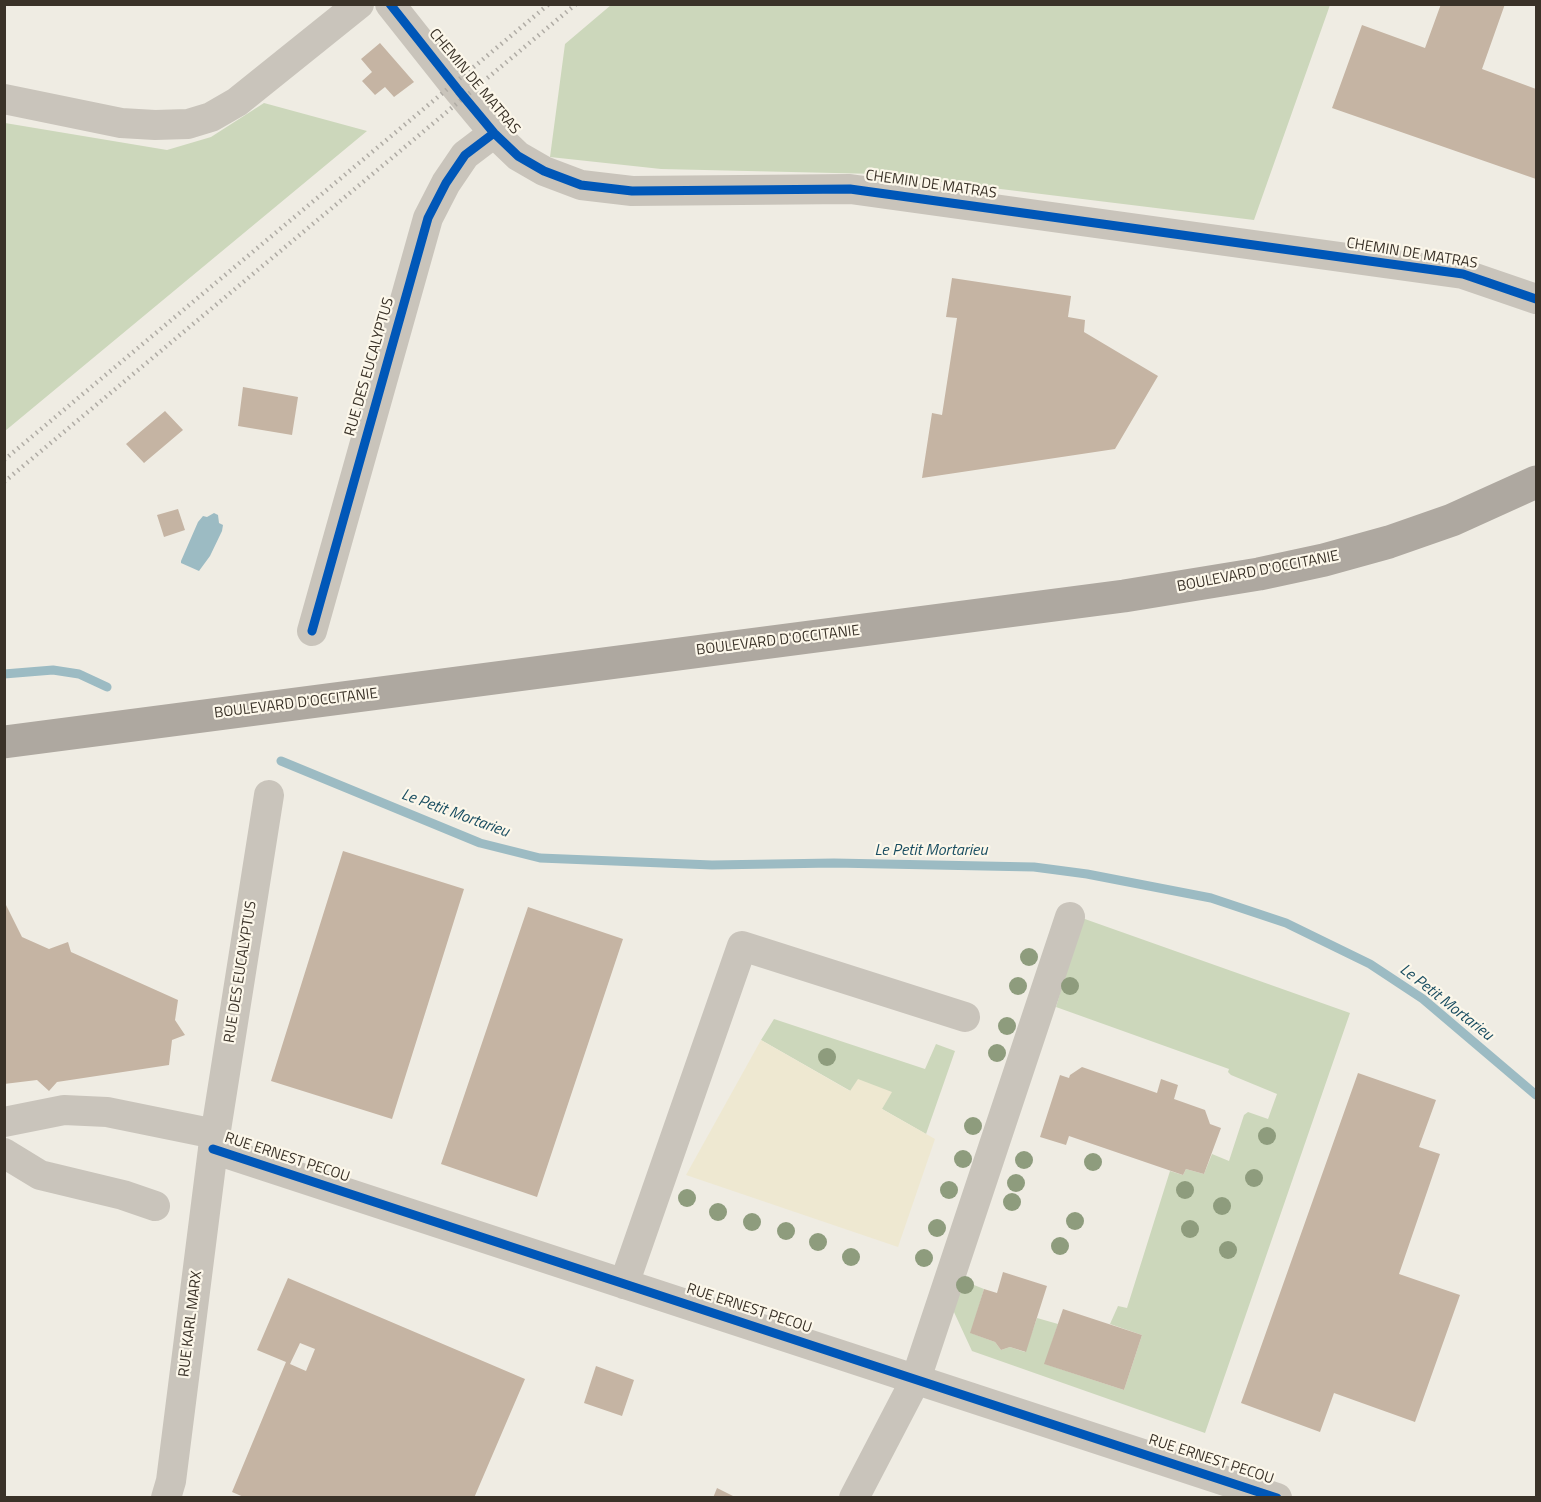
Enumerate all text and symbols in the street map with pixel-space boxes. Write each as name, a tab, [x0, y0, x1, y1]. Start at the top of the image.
street label: CHEMIN DE MATRAS	[425, 26, 523, 138]
street label: CHEMIN DE MATRAS	[864, 167, 998, 203]
street label: CHEMIN DE MATRAS	[1345, 235, 1479, 273]
street label: RUE DES EUCALYPTUS	[342, 296, 398, 438]
street label: BOULEVARD D'OCCITANIE	[1176, 547, 1340, 597]
street label: BOULEVARD D'OCCITANIE	[695, 622, 861, 660]
street label: BOULEVARD D'OCCITANIE	[213, 685, 379, 723]
water label: Le Petit Mortarieu	[399, 786, 511, 842]
water label: Le Petit Mortarieu	[875, 841, 987, 861]
street label: RUE DES EUCALYPTUS	[221, 900, 261, 1044]
water label: Le Petit Mortarieu	[1396, 961, 1496, 1045]
street label: RUE ERNEST PECOU	[222, 1129, 352, 1187]
street label: RUE KARL MARX	[176, 1270, 206, 1378]
street label: RUE ERNEST PECOU	[684, 1280, 814, 1338]
street label: RUE ERNEST PECOU	[1146, 1431, 1276, 1489]

